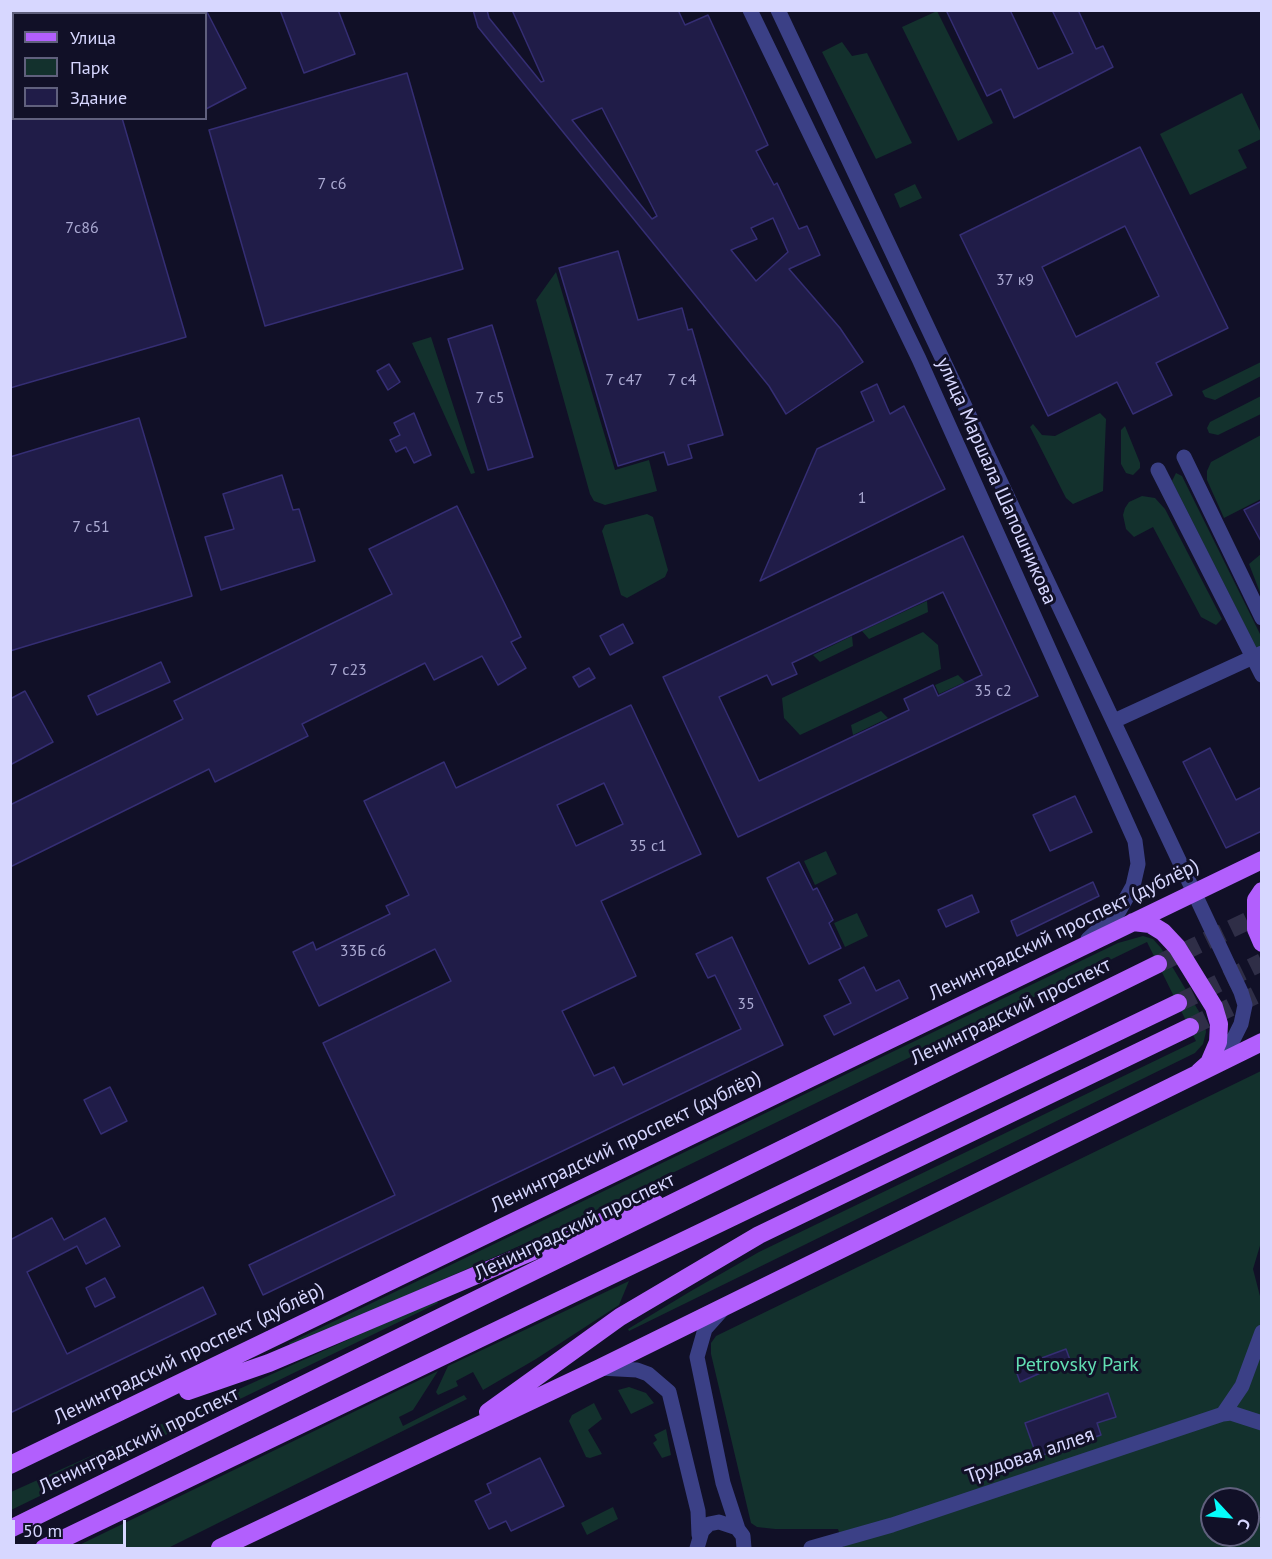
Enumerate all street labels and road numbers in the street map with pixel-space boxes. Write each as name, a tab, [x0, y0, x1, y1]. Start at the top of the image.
street label: улица Маршала Шапошникова	[931, 354, 1061, 608]
street label: Ленинградский проспект (дублёр)	[925, 854, 1203, 1006]
street label: Ленинградский проспект	[907, 953, 1115, 1071]
street label: Ленинградский проспект (дублёр)	[487, 1066, 765, 1218]
street label: Ленинградский проспект	[471, 1168, 679, 1286]
street label: Ленинградский проспект (дублёр)	[50, 1278, 328, 1430]
street label: Ленинградский проспект	[35, 1382, 243, 1500]
street label: Трудовая аллея	[963, 1423, 1097, 1489]

